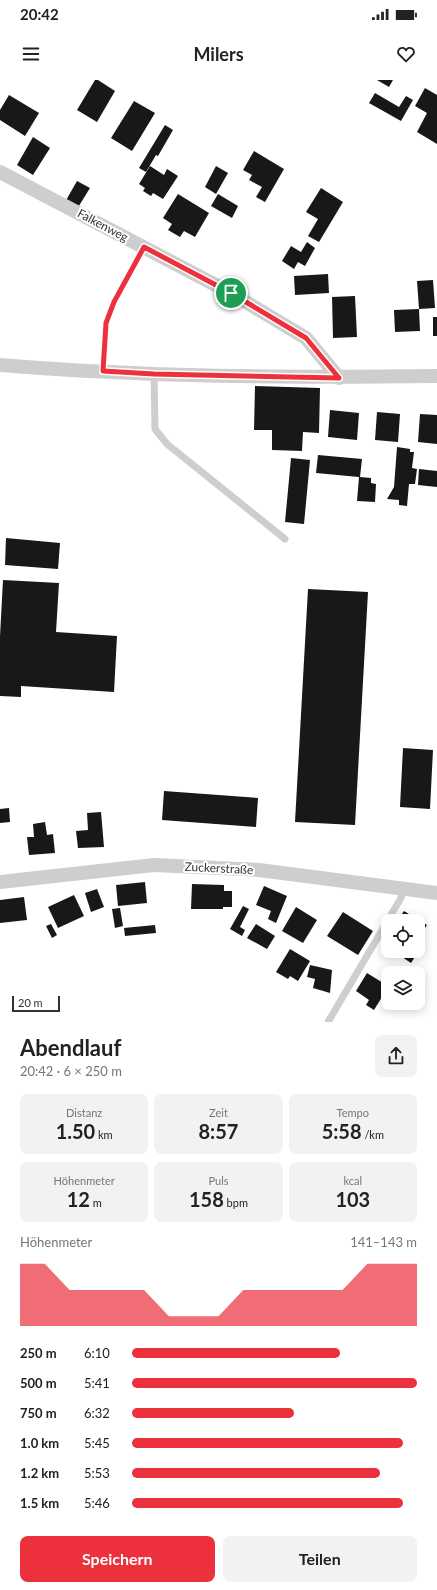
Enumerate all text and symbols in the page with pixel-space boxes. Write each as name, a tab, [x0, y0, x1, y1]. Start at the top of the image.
text: 20:42	[20, 5, 59, 23]
icon: menu	[20, 43, 42, 65]
text: Milers	[193, 43, 244, 65]
icon: heart	[395, 43, 417, 65]
street label: Falkenweg	[75, 205, 131, 245]
pin	[214, 276, 248, 310]
icon: arrive	[220, 282, 242, 304]
street label: Zuckerstraße	[184, 859, 254, 877]
map controls	[381, 914, 425, 1010]
button: locate	[381, 914, 425, 958]
button: layers	[381, 966, 425, 1010]
scale bar	[12, 994, 60, 1013]
text: 20 m	[18, 996, 43, 1009]
text: Abendlauf	[20, 1034, 121, 1061]
button: share	[375, 1035, 417, 1077]
text: 20:42 · 6 × 250 m	[20, 1063, 122, 1079]
text: Distanz	[66, 1106, 102, 1119]
text: Zeit	[209, 1106, 228, 1119]
text: Tempo	[337, 1106, 369, 1119]
text: 1.50	[56, 1119, 95, 1143]
text: 8:57	[199, 1119, 238, 1143]
text: 5:58	[322, 1119, 362, 1143]
text: km	[95, 1128, 113, 1141]
text: /km	[362, 1128, 384, 1141]
text: Höhenmeter	[54, 1174, 115, 1187]
text: Puls	[208, 1174, 229, 1187]
text: kcal	[344, 1174, 362, 1187]
text: 12	[67, 1187, 90, 1211]
text: 158	[189, 1187, 224, 1211]
text: 103	[335, 1187, 370, 1211]
text: m	[90, 1196, 102, 1209]
text: bpm	[224, 1196, 248, 1209]
text: Höhenmeter	[20, 1234, 92, 1250]
text: 141–143 m	[350, 1234, 417, 1250]
text: 250 m	[20, 1345, 57, 1361]
text: 6:10	[84, 1345, 110, 1361]
text: 500 m	[20, 1375, 57, 1391]
text: 5:41	[84, 1375, 110, 1391]
text: 750 m	[20, 1405, 57, 1421]
text: 6:32	[84, 1405, 110, 1421]
text: 1.0 km	[20, 1435, 59, 1451]
text: 5:45	[84, 1435, 110, 1451]
text: 1.2 km	[20, 1465, 59, 1481]
text: 5:53	[84, 1465, 110, 1481]
text: 1.5 km	[20, 1495, 59, 1511]
text: 5:46	[84, 1495, 110, 1511]
button: Speichern	[20, 1536, 215, 1582]
button: Teilen	[223, 1536, 417, 1582]

